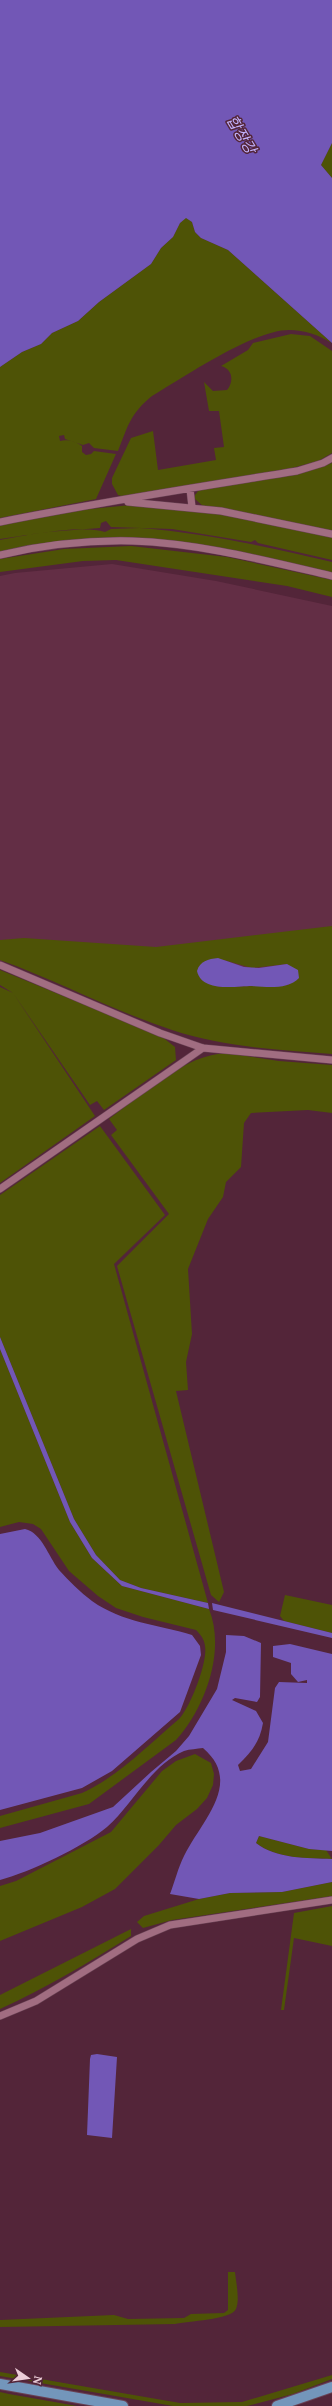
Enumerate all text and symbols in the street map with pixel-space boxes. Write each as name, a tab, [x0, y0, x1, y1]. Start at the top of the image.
water label: 합장강	[223, 111, 262, 159]
north arrow	[8, 2358, 48, 2398]
text: N	[30, 2375, 46, 2387]

